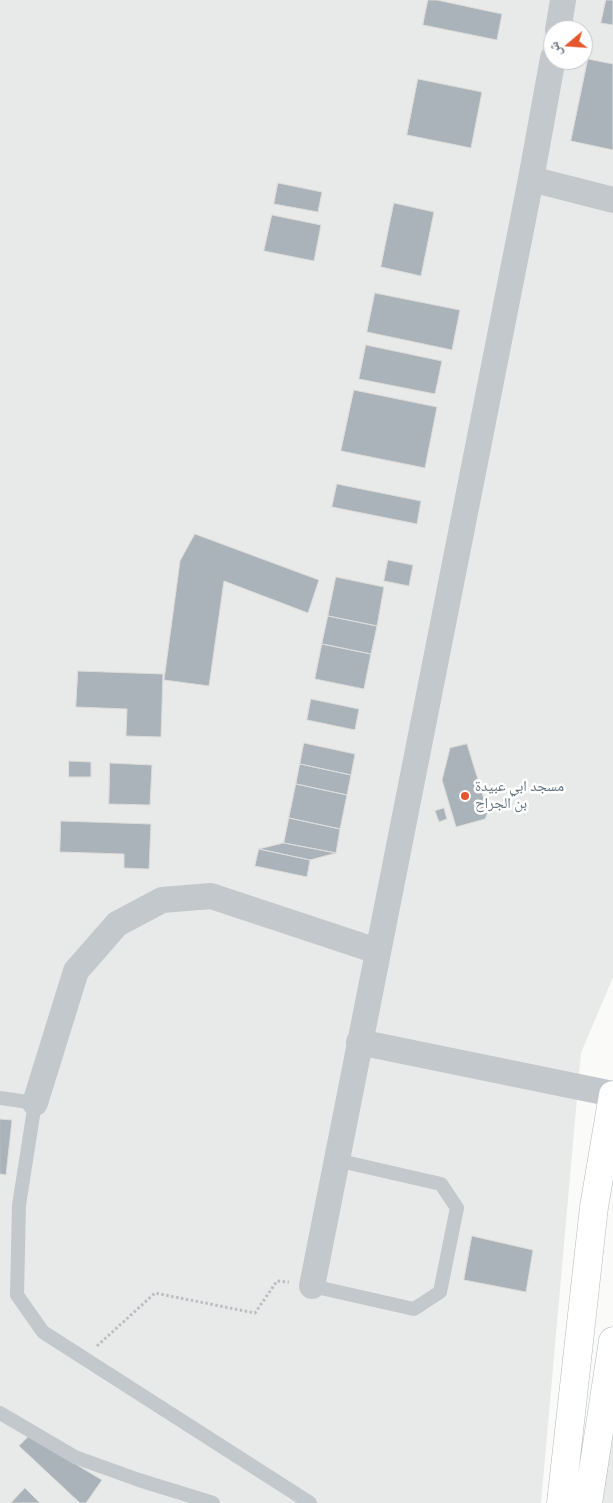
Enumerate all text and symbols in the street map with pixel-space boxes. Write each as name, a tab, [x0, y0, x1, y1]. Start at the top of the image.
north arrow	[543, 20, 593, 70]
text: ش	[542, 39, 566, 60]
place label: مسجد ابي عبيدة بن الجراح	[475, 778, 564, 813]
marker: مسجد ابي عبيدة بن الجراح	[459, 790, 471, 802]

